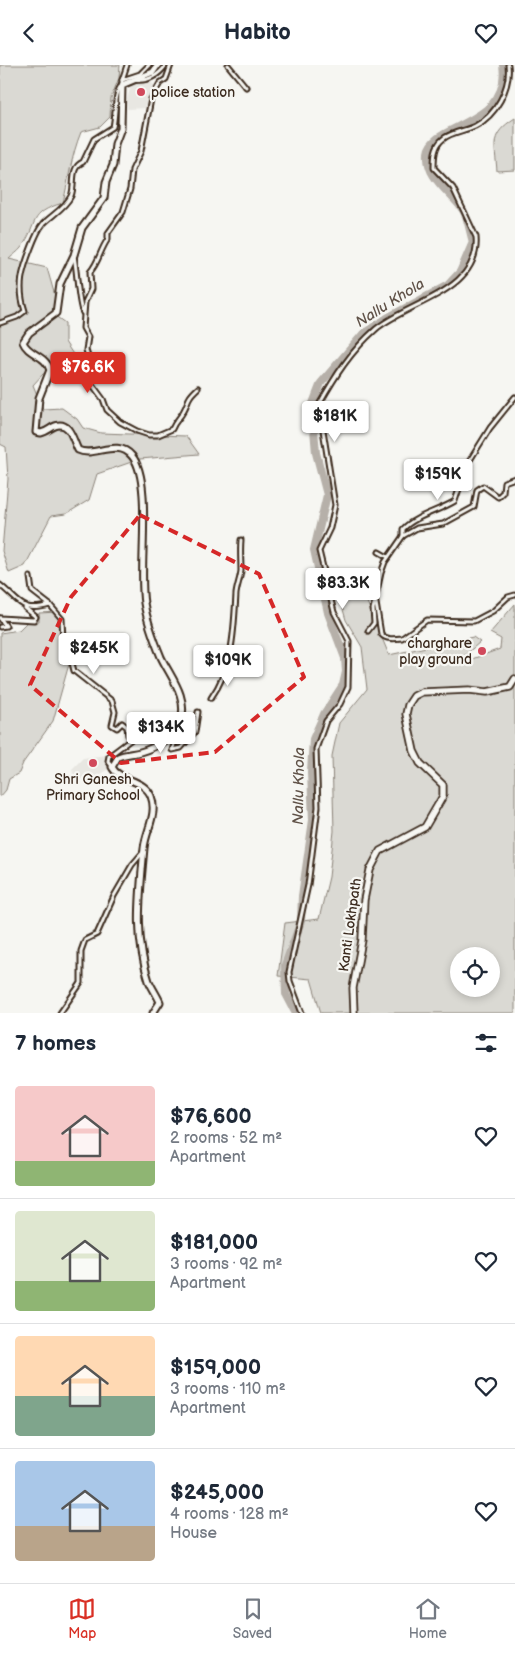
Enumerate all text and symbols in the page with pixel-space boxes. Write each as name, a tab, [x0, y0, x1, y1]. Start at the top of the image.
icon: back	[15, 19, 43, 47]
text: Habito	[224, 19, 291, 46]
icon: heart	[472, 19, 500, 47]
place label: police station	[151, 84, 235, 101]
marker: police station	[135, 86, 147, 98]
water label: Nallu Khola	[352, 274, 428, 332]
pin: $76.6K	[47, 351, 129, 394]
text: $76.6K	[61, 358, 115, 377]
pin: $181K	[300, 401, 370, 443]
text: $181K	[313, 407, 357, 426]
pin: $159K	[403, 459, 473, 501]
text: $159K	[415, 465, 461, 484]
pin: $83.3K	[302, 567, 384, 610]
text: $83.3K	[316, 574, 370, 593]
pin: $245K	[59, 633, 129, 675]
place label: charghare play ground	[399, 635, 472, 668]
text: $245K	[69, 639, 119, 658]
pin: $109K	[193, 645, 263, 687]
marker: charghare play ground	[476, 645, 488, 657]
text: $109K	[204, 651, 252, 670]
pin: $134K	[126, 711, 196, 754]
text: $134K	[138, 718, 184, 737]
water label: Nallu Khola	[289, 747, 309, 825]
marker: Shri Ganesh Primary School	[87, 757, 99, 769]
place label: Shri Ganesh Primary School	[46, 771, 140, 804]
street label: Kanti Lokhpath	[335, 877, 365, 973]
map controls	[450, 947, 500, 997]
button: locate	[450, 947, 500, 997]
icon: filters	[472, 1029, 500, 1057]
text: 7 homes	[15, 1031, 96, 1056]
text: $76,600	[170, 1104, 252, 1129]
icon: home	[55, 1106, 115, 1166]
icon: heart	[472, 1122, 500, 1150]
text: 2 rooms · 52 m²	[170, 1129, 282, 1148]
text: Apartment	[170, 1148, 246, 1167]
text: $181,000	[170, 1230, 258, 1255]
icon: home	[55, 1231, 115, 1291]
icon: heart	[472, 1247, 500, 1275]
text: 3 rooms · 92 m²	[170, 1255, 283, 1274]
text: Apartment	[170, 1274, 246, 1293]
text: $159,000	[170, 1355, 261, 1380]
icon: home	[55, 1356, 115, 1416]
icon: heart	[472, 1372, 500, 1400]
text: 3 rooms · 110 m²	[170, 1380, 286, 1399]
text: Apartment	[170, 1399, 246, 1418]
text: $245,000	[170, 1480, 264, 1505]
icon: home	[55, 1481, 115, 1541]
icon: heart	[472, 1497, 500, 1525]
text: 4 rooms · 128 m²	[170, 1505, 289, 1524]
text: House	[170, 1524, 217, 1543]
tab: Map	[68, 1595, 96, 1642]
tab: Saved	[233, 1595, 272, 1642]
tab: Home	[409, 1595, 447, 1642]

